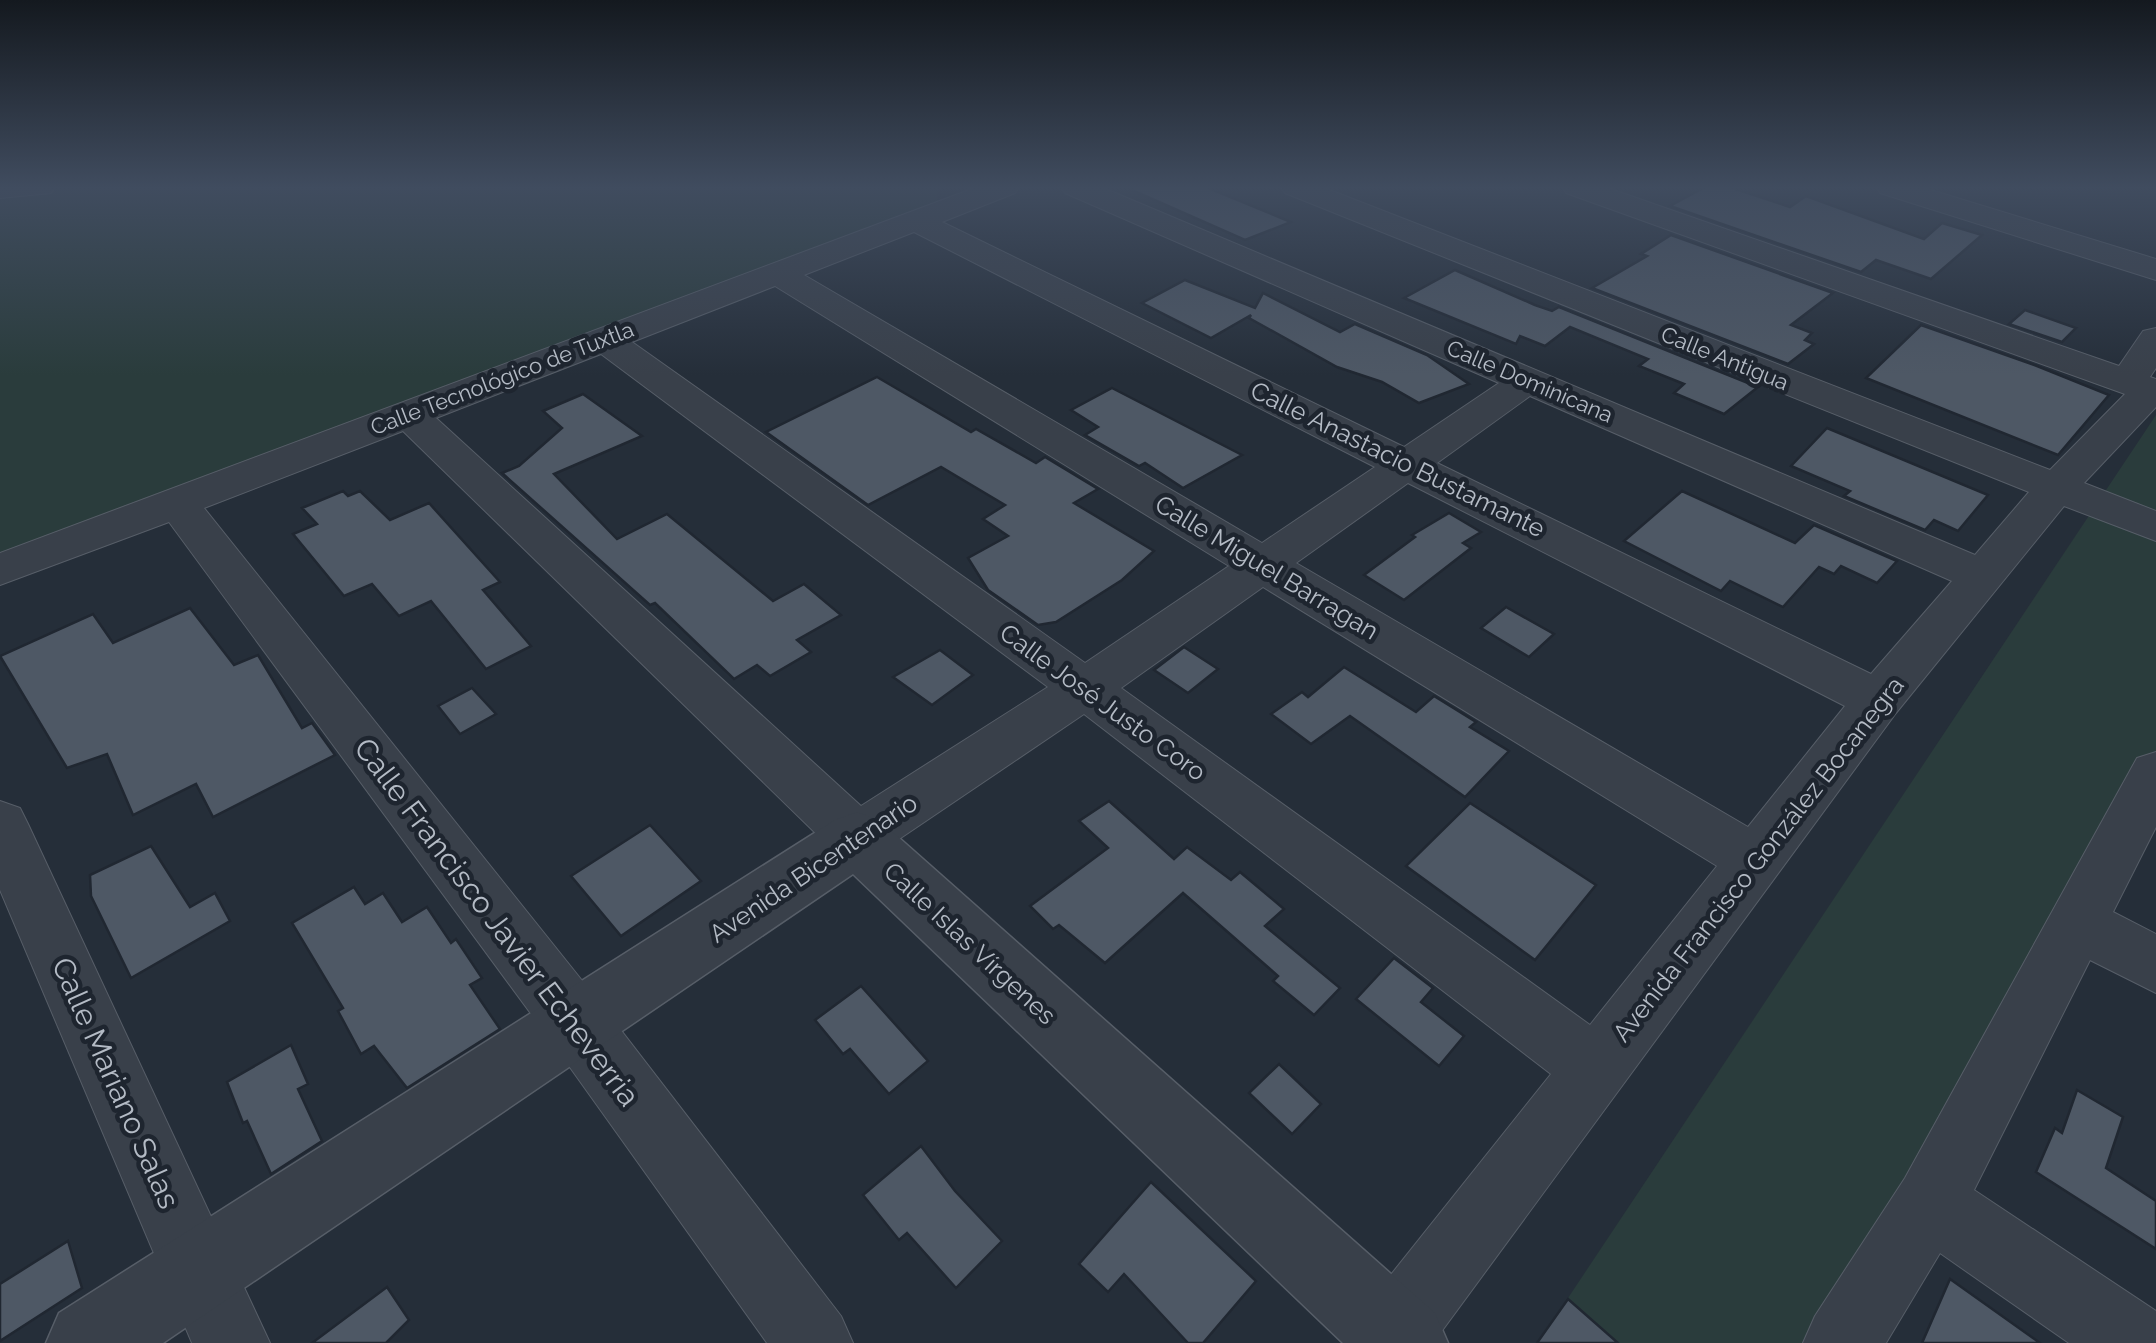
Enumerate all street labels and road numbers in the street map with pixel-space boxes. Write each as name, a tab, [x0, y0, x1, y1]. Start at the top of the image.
street label: Calle Tecnológico de Tuxtla	[367, 316, 637, 440]
street label: Calle Antigua	[1657, 321, 1793, 395]
street label: Calle Dominicana	[1443, 334, 1617, 428]
street label: Calle Anastacio Bustamante	[1246, 375, 1550, 543]
street label: Calle Miguel Barragan	[1150, 488, 1384, 646]
street label: Calle José Justo Coro	[994, 617, 1212, 787]
street label: Avenida Francisco González Bocanegra	[1606, 670, 1910, 1048]
street label: Calle Francisco Javier Echeverria	[347, 731, 647, 1113]
street label: Avenida Bicentenario	[703, 787, 923, 949]
street label: Calle Islas Vírgenes	[878, 856, 1062, 1030]
street label: Calle Mariano Salas	[45, 952, 187, 1214]

